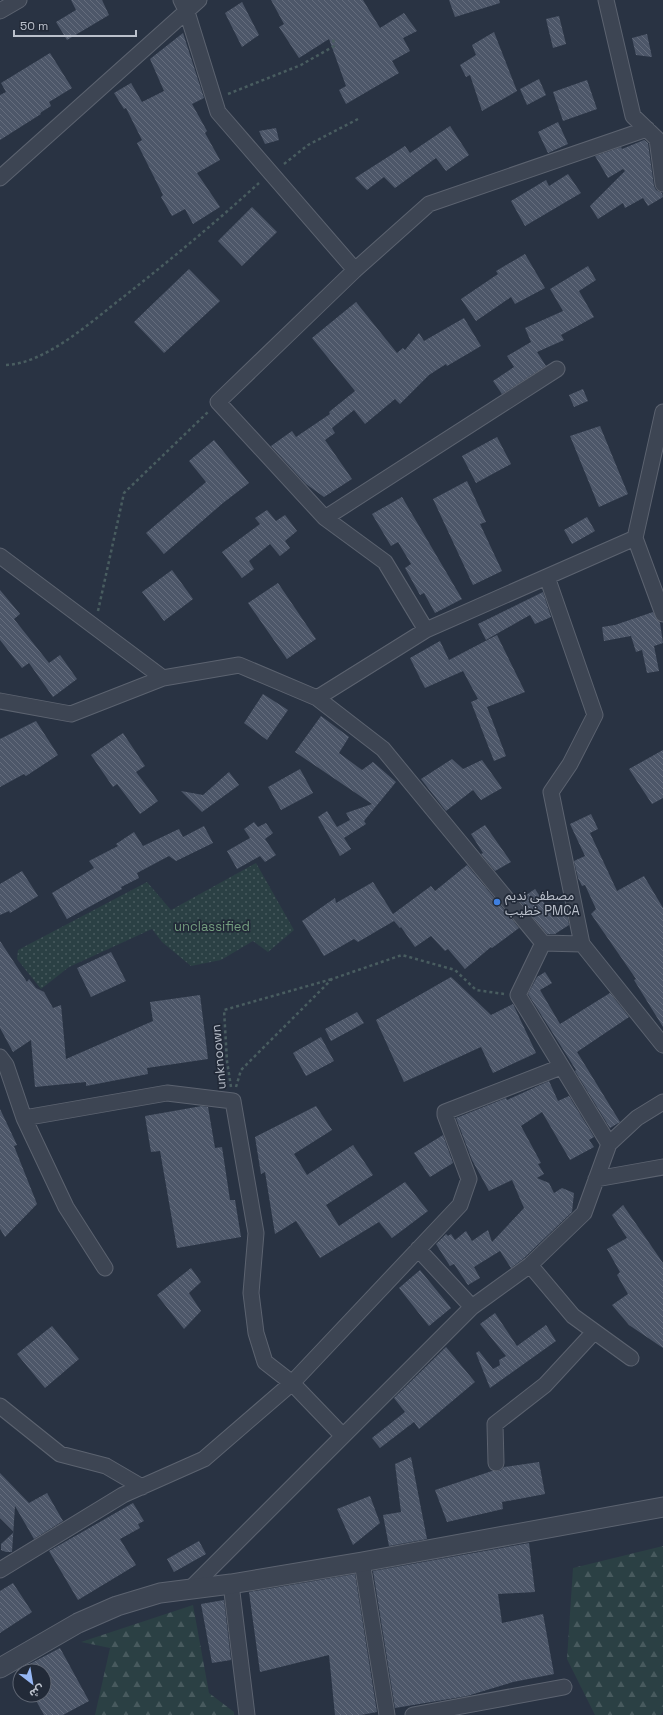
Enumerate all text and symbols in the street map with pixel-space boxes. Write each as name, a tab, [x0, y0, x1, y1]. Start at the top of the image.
scale bar	[14, 12, 136, 38]
text: 50 m	[20, 18, 48, 34]
place label: مصطفى نديم خطيب PMCA	[505, 887, 580, 919]
marker: مصطفى نديم خطيب PMCA	[492, 897, 502, 907]
park label: unclassified	[174, 918, 250, 935]
street label: unknoown	[207, 1024, 230, 1090]
north arrow	[12, 1663, 52, 1703]
text: ش	[27, 1682, 47, 1701]

